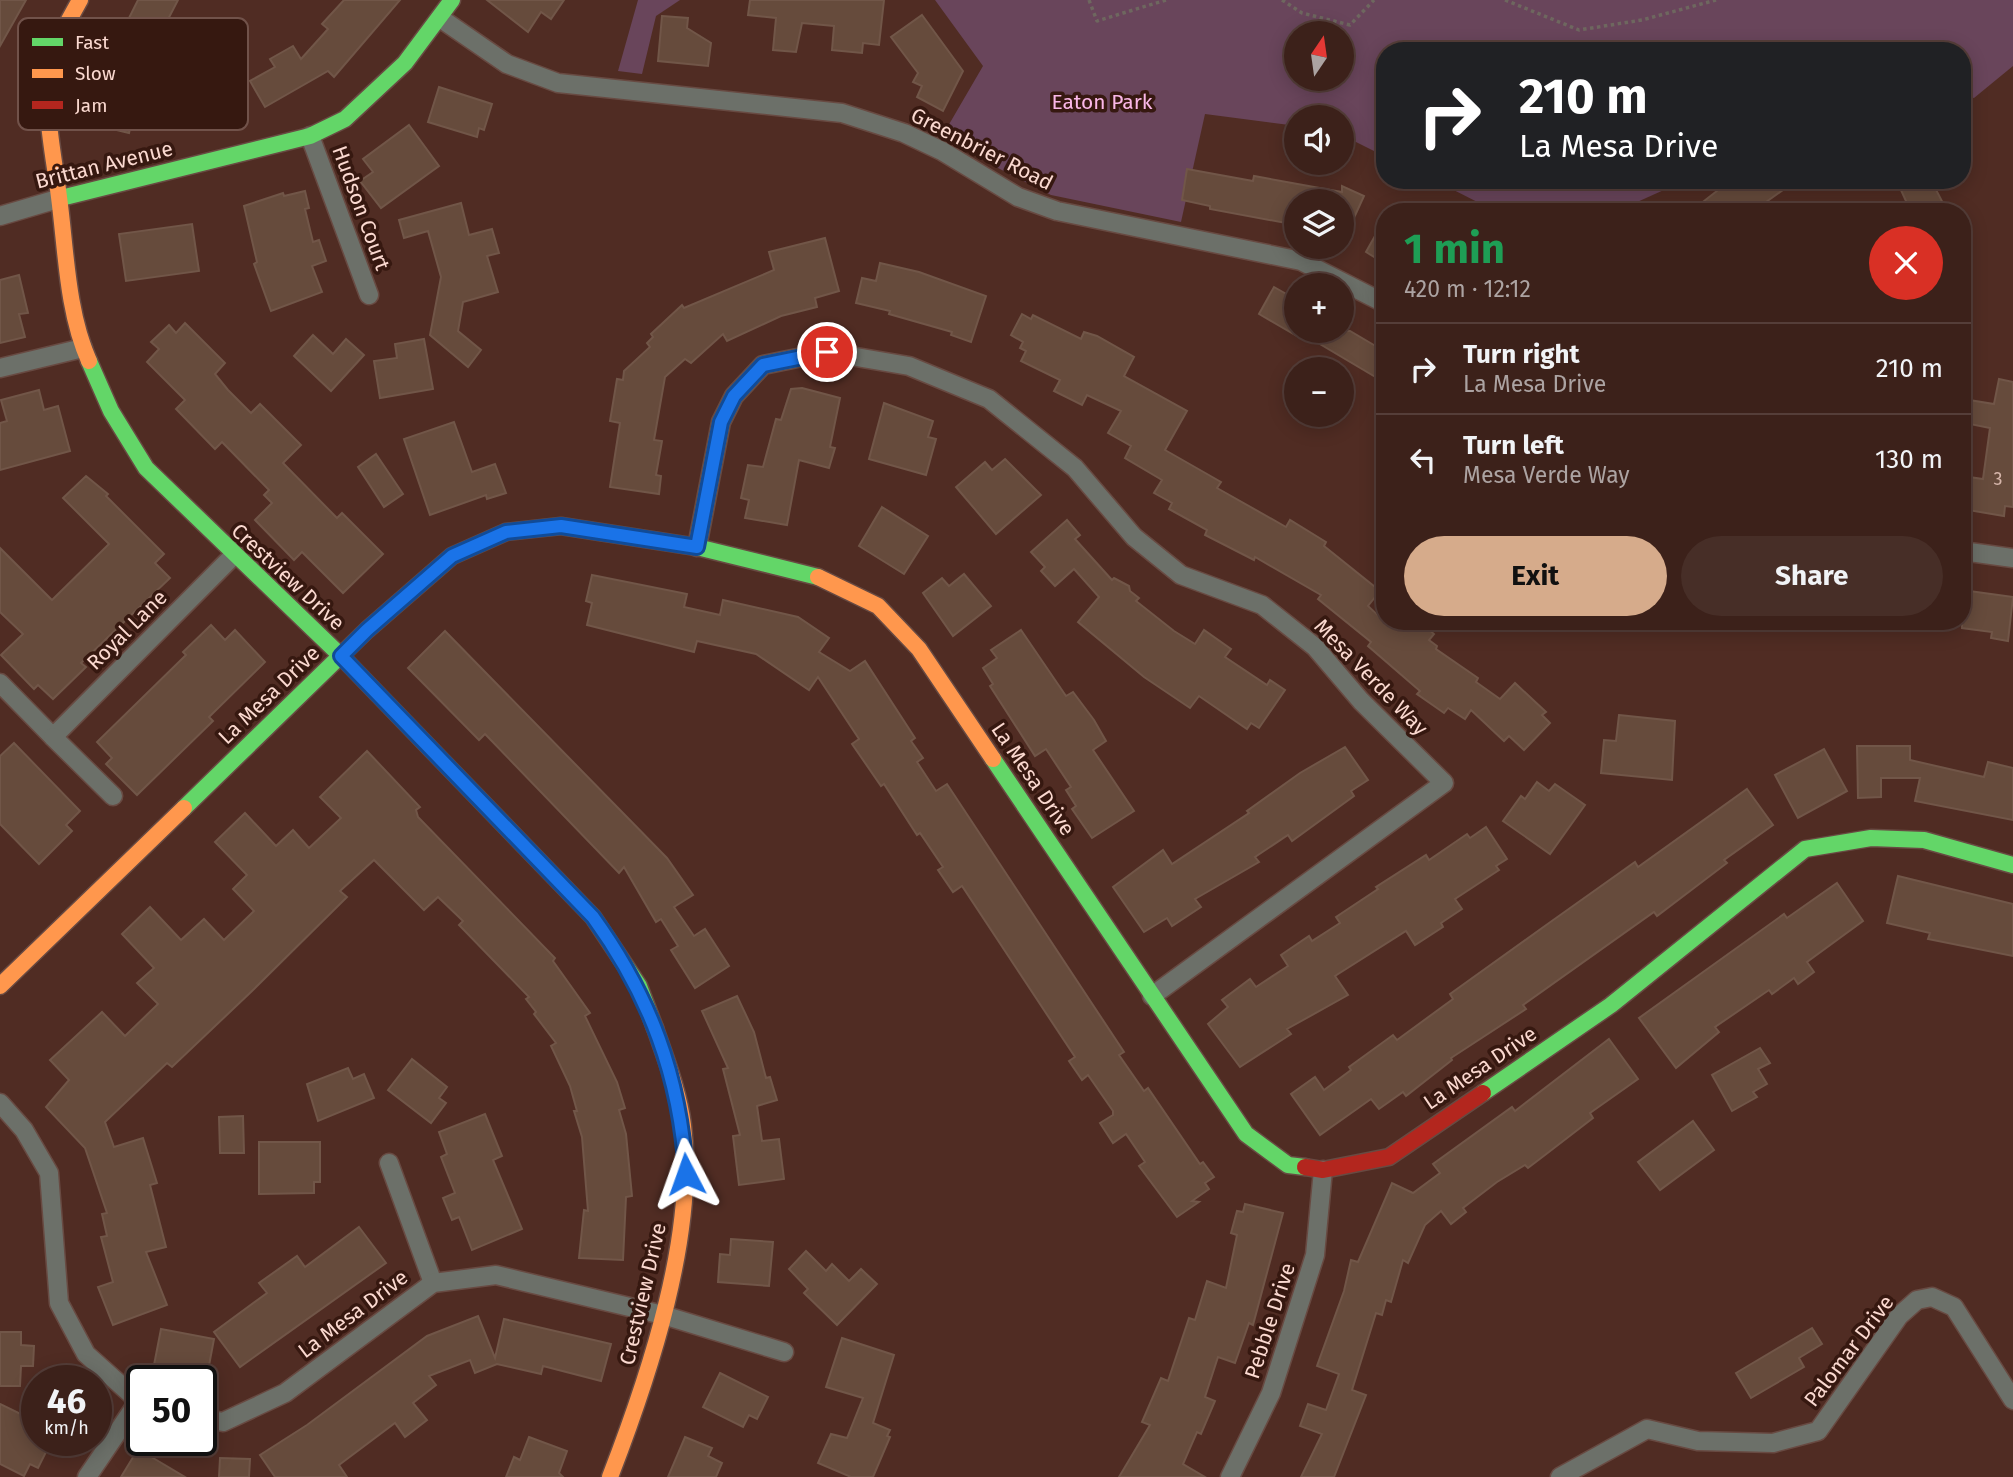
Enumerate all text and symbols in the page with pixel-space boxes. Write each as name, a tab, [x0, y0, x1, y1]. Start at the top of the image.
legend	[18, 18, 248, 130]
north arrow	[1284, 21, 1354, 91]
map controls	[1284, 21, 1354, 427]
text: Fast	[75, 31, 109, 54]
text: Slow	[75, 62, 116, 85]
text: 210 m	[1519, 67, 1648, 126]
icon: right	[1404, 70, 1495, 161]
park label: Eaton Park	[1051, 89, 1153, 115]
text: Jam	[75, 94, 107, 117]
street label: Greenbrier Road	[907, 102, 1057, 196]
button: sound	[1284, 105, 1354, 175]
text: La Mesa Drive	[1519, 127, 1718, 165]
street label: Brittan Avenue	[33, 135, 175, 195]
street label: Hudson Court	[326, 142, 396, 274]
button: layers	[1284, 189, 1354, 259]
text: 1 min	[1404, 224, 1505, 274]
button: close	[1869, 226, 1943, 300]
button: +	[1284, 273, 1354, 343]
text: 420 m · 12:12	[1404, 275, 1531, 303]
pin	[797, 322, 857, 382]
icon: arrive	[808, 333, 846, 371]
text: Turn right	[1463, 339, 1580, 370]
icon: right	[1404, 350, 1442, 388]
text: 210 m	[1876, 353, 1943, 384]
button: −	[1284, 357, 1354, 427]
text: La Mesa Drive	[1463, 370, 1606, 398]
text: Turn left	[1463, 430, 1564, 461]
icon: left	[1404, 441, 1442, 479]
text: 130 m	[1875, 444, 1943, 475]
text: Mesa Verde Way	[1463, 461, 1630, 489]
house number: 3	[1994, 468, 2002, 490]
street label: Crestview Drive	[226, 518, 350, 636]
button: Exit	[1404, 536, 1667, 616]
button: Share	[1681, 536, 1943, 616]
street label: Royal Lane	[81, 584, 173, 676]
street label: Mesa Verde Way	[1309, 613, 1434, 741]
street label: La Mesa Drive	[213, 640, 325, 750]
street label: La Mesa Drive	[986, 717, 1080, 841]
street label: La Mesa Drive	[1418, 1021, 1542, 1115]
position arrow	[649, 1137, 723, 1211]
street label: Crestview Drive	[614, 1220, 672, 1368]
street label: Pebble Drive	[1239, 1260, 1301, 1382]
street label: La Mesa Drive	[293, 1264, 413, 1364]
street label: Palomar Drive	[1799, 1290, 1899, 1412]
speed limit sign: 50	[126, 1365, 217, 1456]
text: 46	[47, 1380, 86, 1422]
text: km/h	[44, 1417, 89, 1439]

